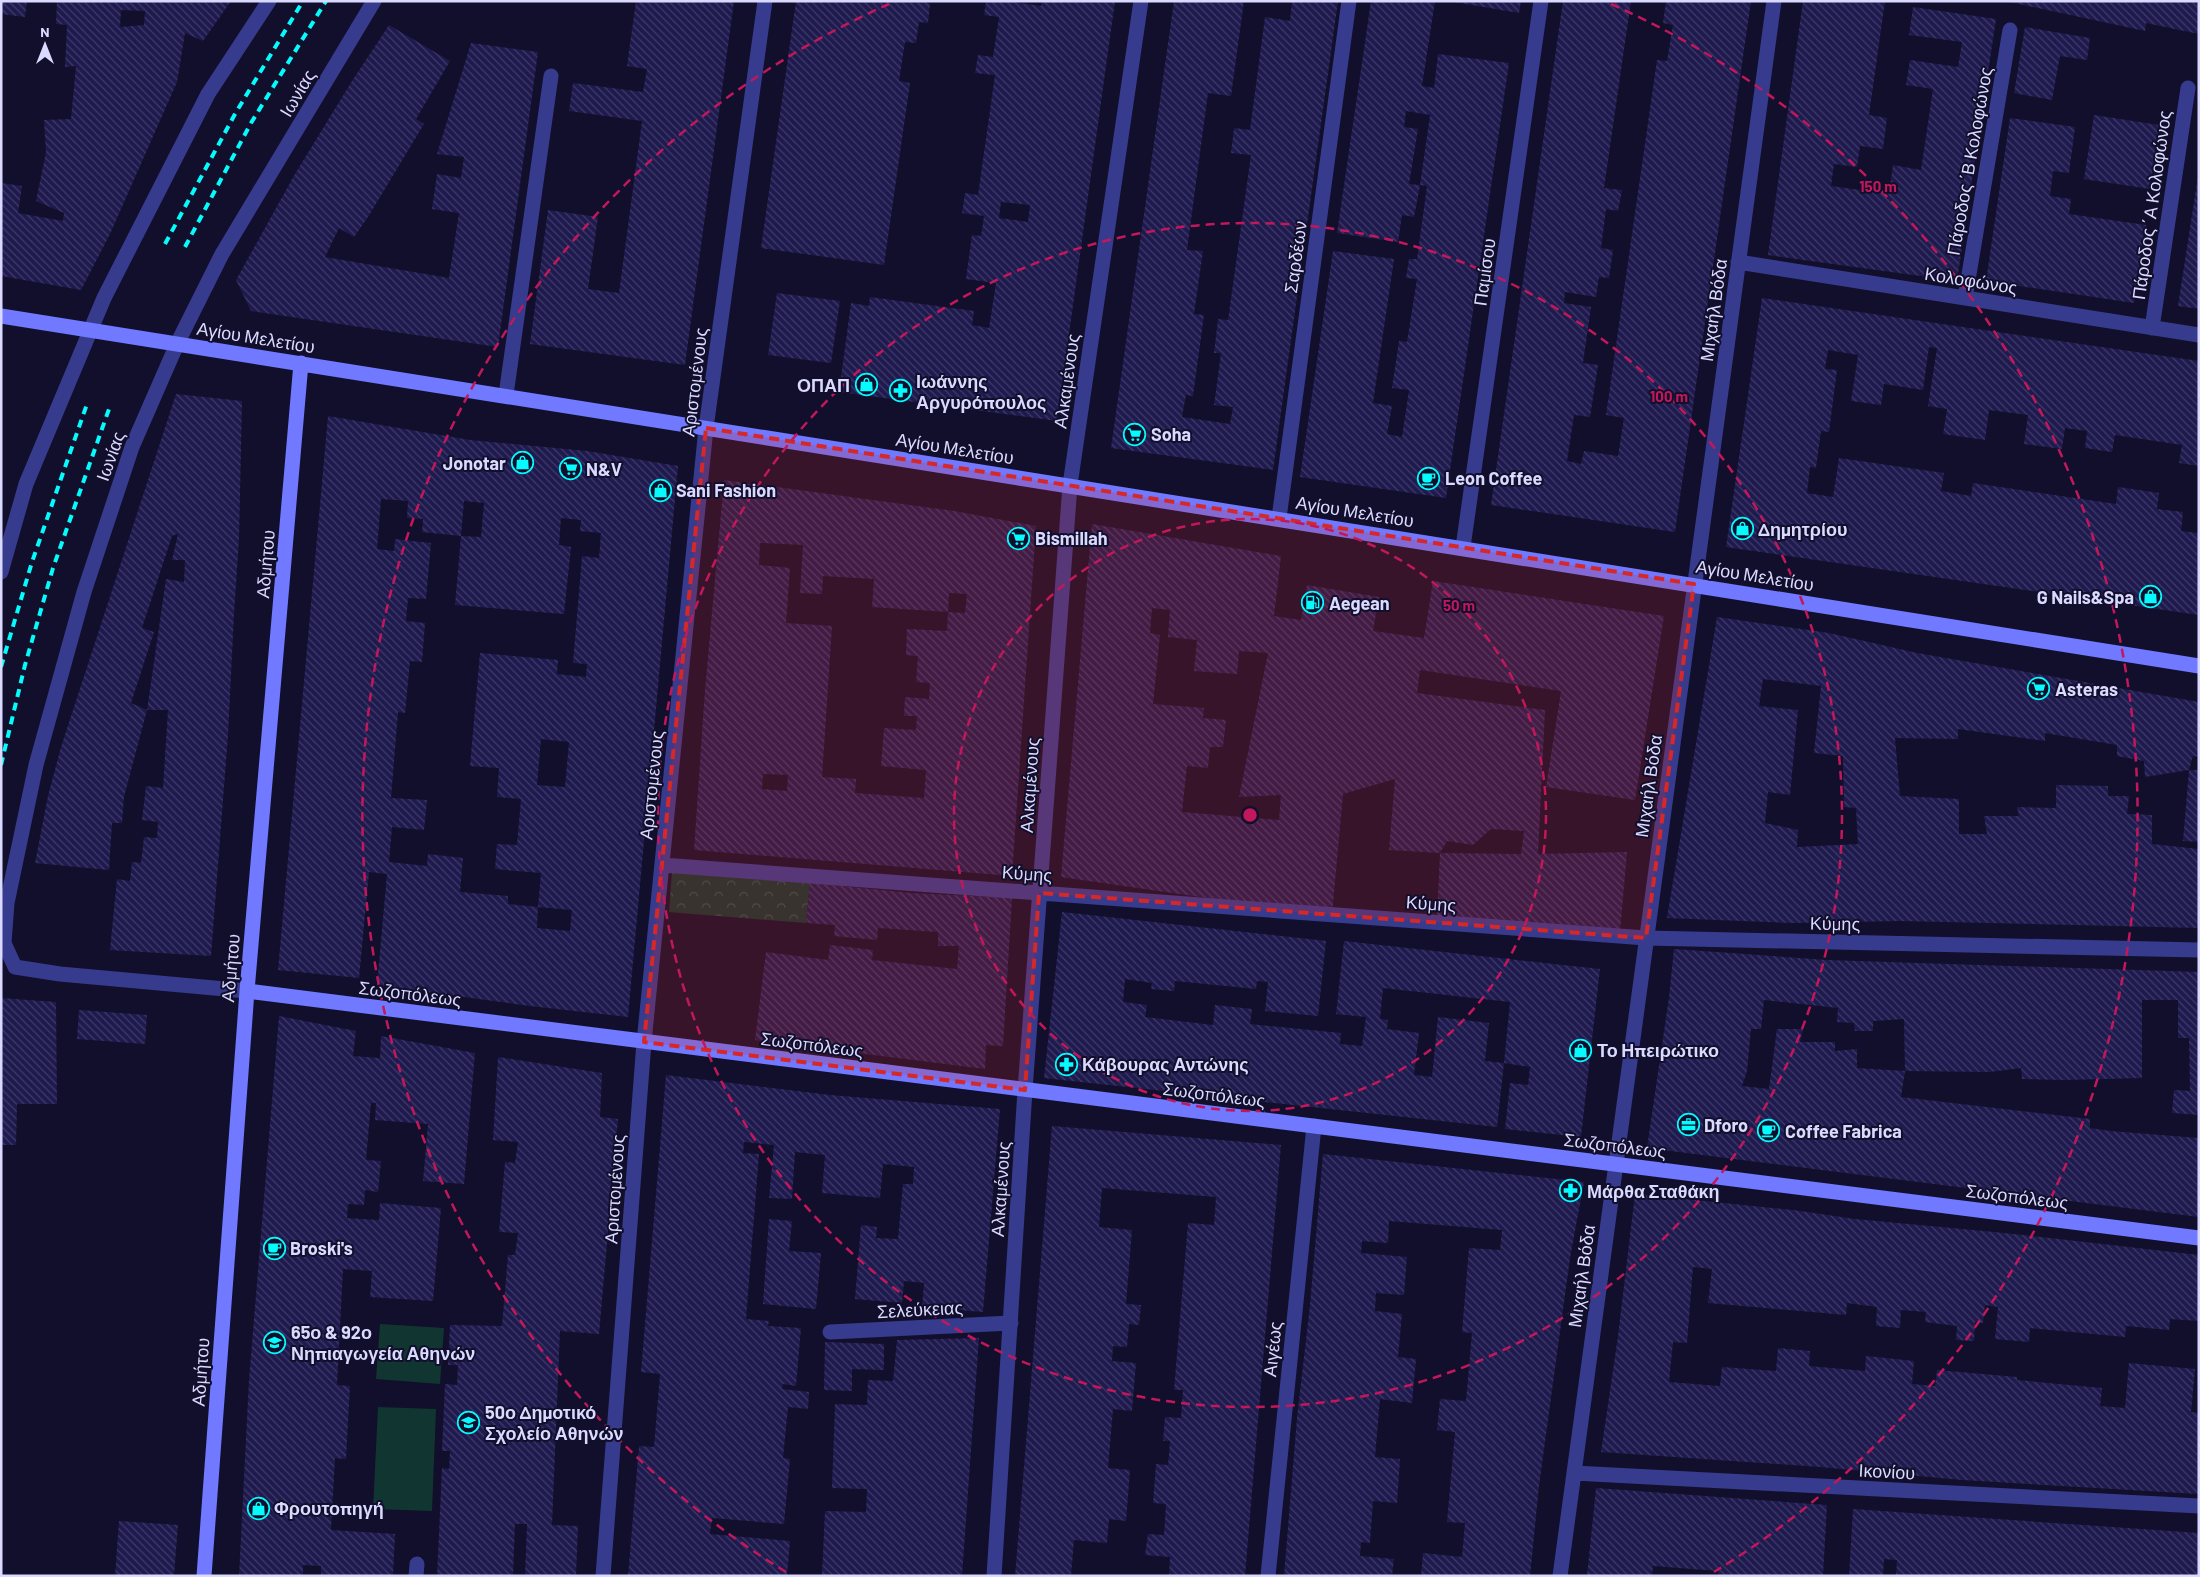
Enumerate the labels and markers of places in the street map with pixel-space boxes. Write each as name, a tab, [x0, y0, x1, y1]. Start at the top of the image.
place label: Ιωάννης Αργυρόπουλος	[916, 370, 1046, 413]
shop icon: ΟΠΑΠ	[854, 373, 878, 397]
place label: ΟΠΑΠ	[797, 374, 850, 396]
pharmacy icon: Ιωάννης Αργυρόπουλος	[888, 379, 912, 403]
supermarket icon: Soha	[1123, 422, 1147, 446]
place label: Soha	[1151, 423, 1191, 445]
shop icon: Jonotar	[510, 451, 534, 475]
place label: Jonotar	[443, 452, 506, 474]
supermarket icon: N&V	[558, 457, 582, 481]
place label: N&V	[586, 458, 622, 480]
cafe icon: Leon Coffee	[1417, 466, 1441, 490]
place label: Leon Coffee	[1445, 467, 1542, 489]
shop icon: Sani Fashion	[648, 478, 672, 502]
place label: Sani Fashion	[676, 479, 776, 501]
shop icon: Δημητρίου	[1730, 517, 1754, 541]
place label: Δημητρίου	[1758, 518, 1847, 540]
supermarket icon: Bismillah	[1007, 526, 1031, 550]
place label: Bismillah	[1035, 527, 1108, 549]
shop icon: G Nails&Spa	[2138, 585, 2162, 609]
place label: G Nails&Spa	[2037, 586, 2134, 608]
fuel station icon: Aegean	[1301, 591, 1325, 615]
place label: Aegean	[1329, 592, 1390, 614]
supermarket icon: Asteras	[2027, 677, 2051, 701]
place label: Asteras	[2055, 678, 2118, 700]
centre of rings	[1241, 806, 1259, 824]
shop icon: Το Ηπειρώτικο	[1569, 1038, 1593, 1062]
place label: Το Ηπειρώτικο	[1597, 1039, 1719, 1061]
pharmacy icon: Κάβουρας Αντώνης	[1054, 1052, 1078, 1076]
place label: Κάβουρας Αντώνης	[1082, 1053, 1249, 1075]
office icon: Dforo	[1676, 1113, 1700, 1137]
place label: Dforo	[1704, 1114, 1748, 1136]
cafe icon: Coffee Fabrica	[1757, 1119, 1781, 1143]
place label: Coffee Fabrica	[1785, 1120, 1902, 1142]
pharmacy icon: Μάρθα Σταθάκη	[1559, 1179, 1583, 1203]
place label: Μάρθα Σταθάκη	[1587, 1180, 1720, 1202]
cafe icon: Broski's	[262, 1236, 286, 1260]
place label: Broski's	[290, 1237, 353, 1259]
place label: 65ο & 92ο Νηπιαγωγεία Αθηνών	[291, 1321, 475, 1364]
school or university icon: 65ο & 92ο Νηπιαγωγεία Αθηνών	[263, 1330, 287, 1354]
place label: 50ο Δημοτικό Σχολείο Αθηνών	[485, 1401, 624, 1444]
school or university icon: 50ο Δημοτικό Σχολείο Αθηνών	[457, 1410, 481, 1434]
shop icon: Φρουτοπηγή	[246, 1496, 270, 1520]
place label: Φρουτοπηγή	[274, 1497, 384, 1519]

